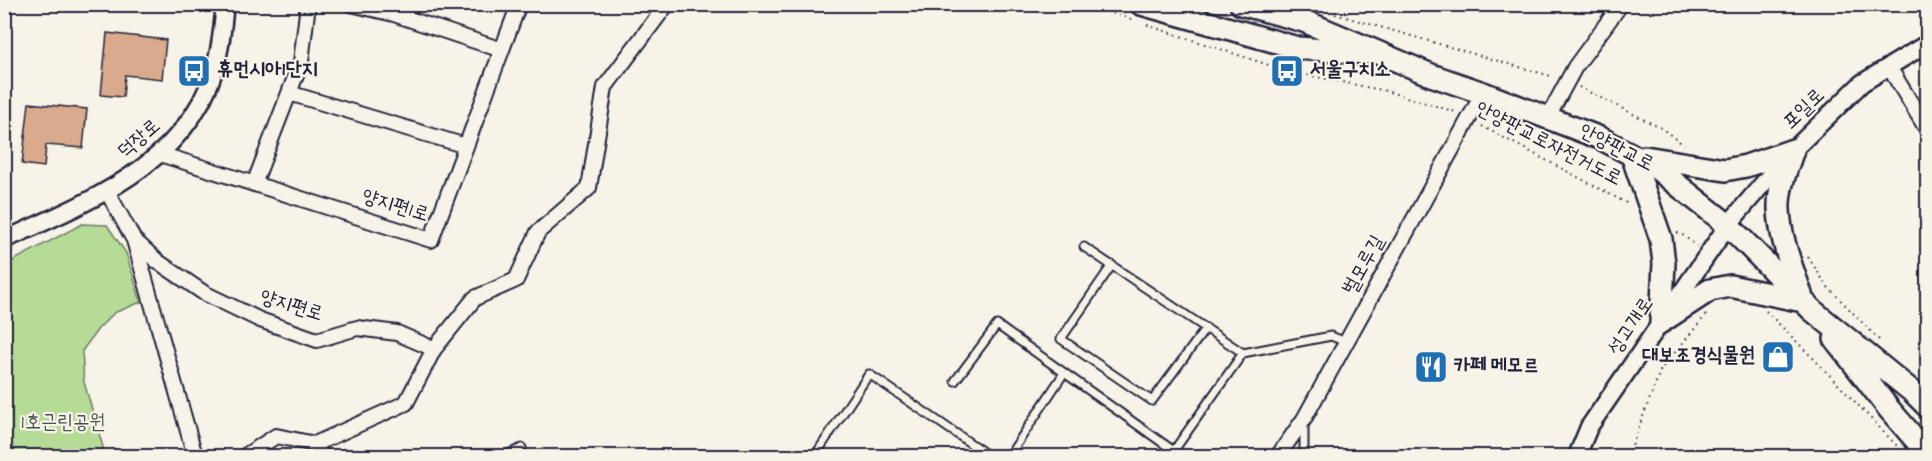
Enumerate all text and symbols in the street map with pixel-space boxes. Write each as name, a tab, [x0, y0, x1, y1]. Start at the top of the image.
bus stop icon: 휴먼시아1단지	[176, 53, 212, 89]
bus stop icon: 서울구치소	[1269, 53, 1305, 89]
place label: 휴먼시아1단지	[217, 57, 318, 85]
place label: 서울구치소	[1310, 57, 1390, 85]
street label: 포일로	[1778, 83, 1832, 137]
street label: 안양판교로자전거도로	[1471, 98, 1625, 192]
street label: 덕장로	[113, 114, 167, 166]
street label: 안양판교로	[1575, 120, 1657, 178]
street label: 양지편1로	[358, 184, 432, 230]
street label: 벌모루길	[1337, 231, 1393, 301]
street label: 양지편로	[256, 284, 326, 330]
street label: 성고개로	[1602, 292, 1662, 362]
shop icon: 대보조경식물원	[1760, 339, 1796, 375]
place label: 대보조경식물원	[1642, 343, 1755, 371]
restaurant icon: 카페 메모르	[1413, 349, 1449, 385]
place label: 카페 메모르	[1454, 353, 1539, 381]
park label: 1호근린공원	[21, 410, 105, 438]

